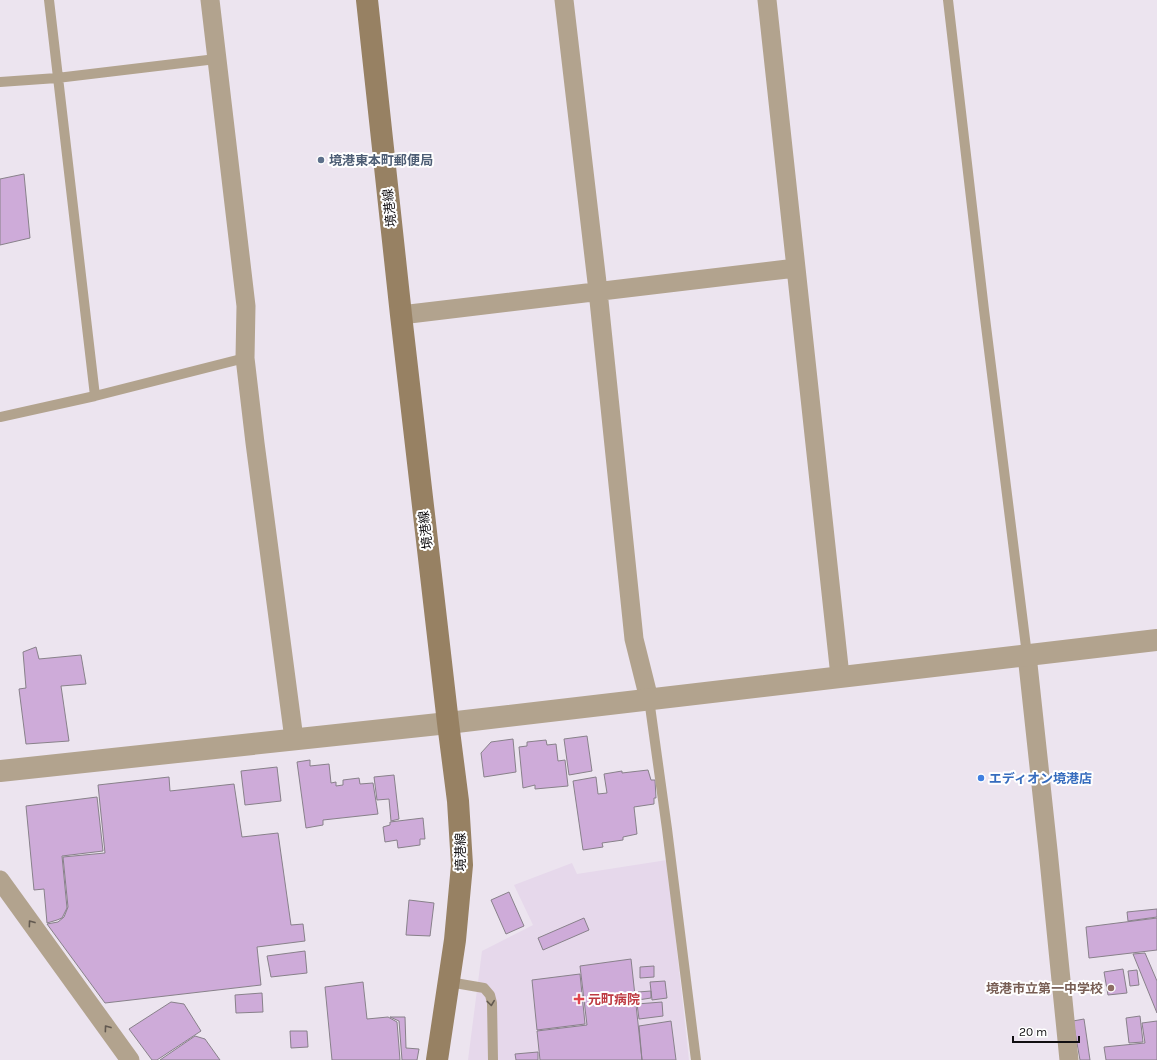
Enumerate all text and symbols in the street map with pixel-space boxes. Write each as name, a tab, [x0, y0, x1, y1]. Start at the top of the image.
place label: 境港東本町郵便局	[329, 153, 433, 168]
marker: 境港東本町郵便局	[316, 155, 326, 165]
street label: 境港線	[380, 188, 399, 228]
street label: 境港線	[416, 510, 435, 550]
place label: エディオン境港店	[989, 771, 1092, 786]
marker: エディオン境港店	[976, 773, 986, 783]
street label: 境港線	[453, 832, 468, 872]
one-way arrow	[28, 920, 36, 927]
place label: 境港市立第一中学校	[986, 981, 1103, 996]
marker: 境港市立第一中学校	[1106, 983, 1116, 993]
place label: 元町病院	[588, 992, 640, 1007]
marker: 元町病院	[573, 993, 585, 1005]
one-way arrow	[486, 999, 495, 1006]
scale bar	[1013, 1018, 1079, 1044]
text: 20 m	[1019, 1025, 1047, 1039]
one-way arrow	[105, 1026, 112, 1033]

